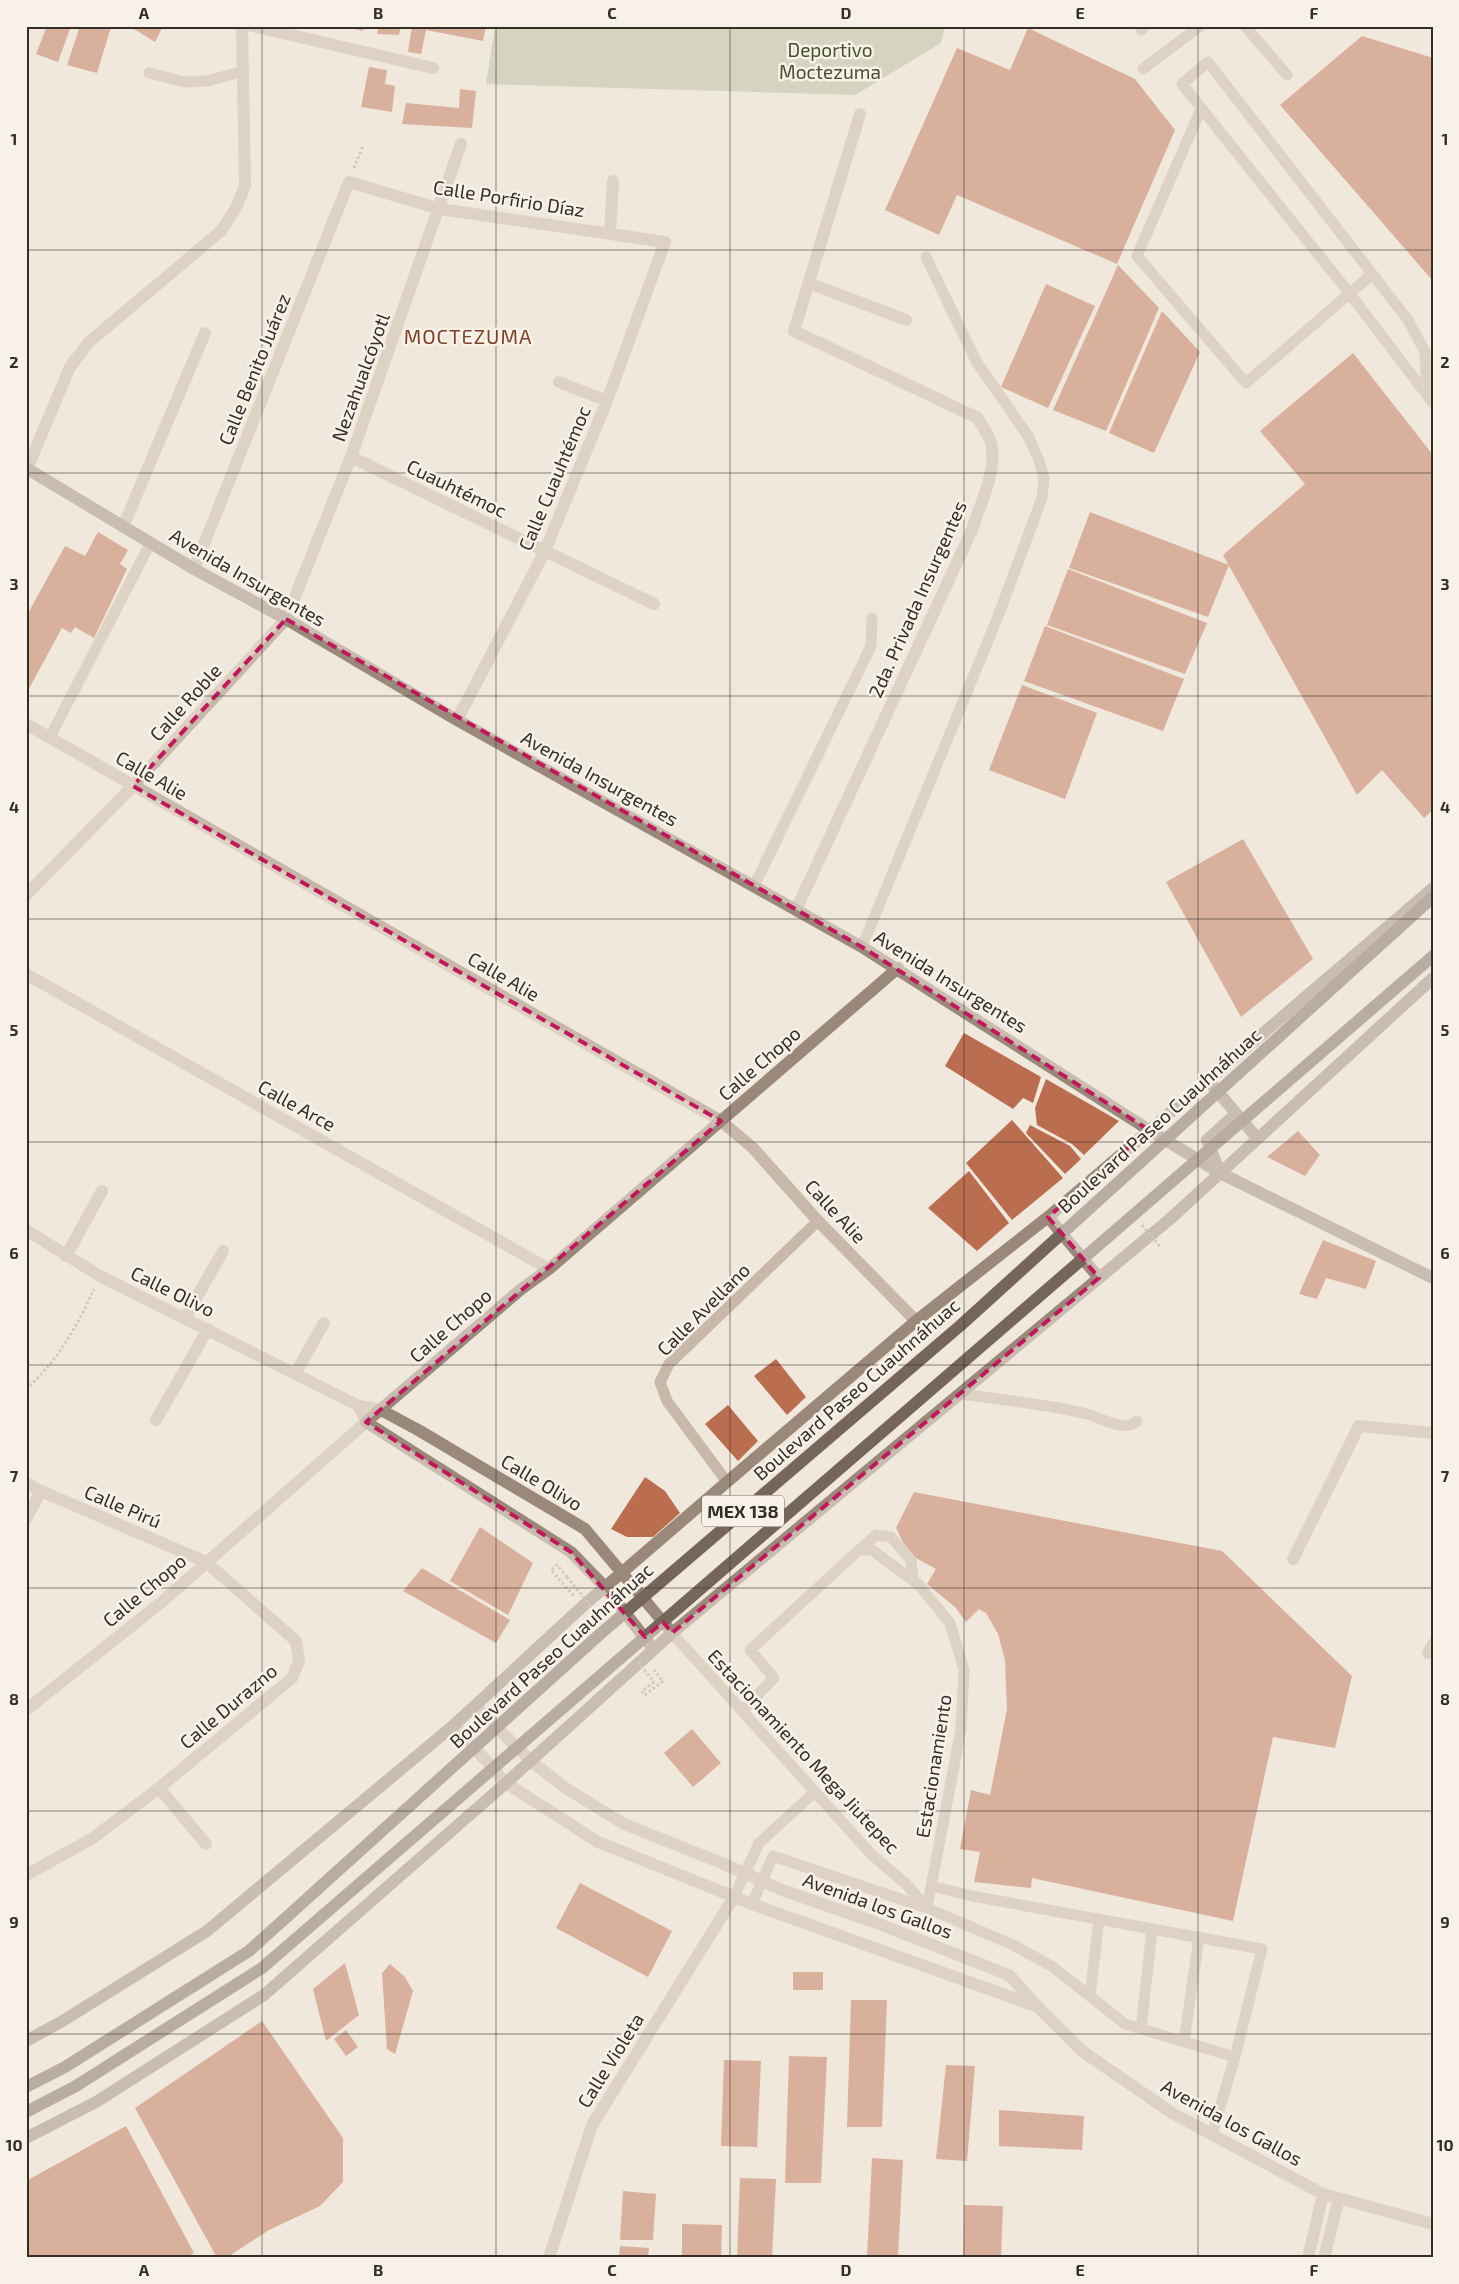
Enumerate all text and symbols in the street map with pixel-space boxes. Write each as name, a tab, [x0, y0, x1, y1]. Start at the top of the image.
text: A	[139, 3, 150, 22]
text: B	[373, 3, 383, 22]
text: C	[607, 3, 617, 22]
text: D	[841, 3, 852, 22]
text: E	[1075, 3, 1085, 22]
text: F	[1310, 3, 1319, 22]
park label: Deportivo Moctezuma	[779, 38, 881, 83]
text: 1	[11, 129, 17, 148]
text: 1	[1442, 129, 1448, 148]
street label: Calle Porfirio Díaz	[432, 175, 586, 221]
street label: Calle Benito Juárez	[213, 290, 295, 448]
street label: Nezahualcóyotl	[326, 309, 394, 444]
district label: MOCTEZUMA	[404, 324, 532, 348]
text: 2	[9, 352, 19, 371]
text: 2	[1440, 352, 1450, 371]
street label: Calle Cuauhtémoc	[513, 402, 595, 554]
street label: Cuauhtémoc	[403, 454, 511, 522]
street label: 2da. Privada Insurgentes	[863, 497, 971, 701]
street label: Avenida Insurgentes	[166, 523, 330, 631]
text: 3	[9, 574, 19, 593]
text: 3	[1440, 574, 1450, 593]
street label: Calle Roble	[144, 659, 226, 745]
street label: Avenida Insurgentes	[518, 725, 682, 831]
street label: Calle Alie	[112, 745, 192, 805]
text: 4	[9, 797, 19, 816]
text: 4	[1440, 797, 1450, 816]
street label: Avenida Insurgentes	[870, 925, 1032, 1037]
street label: Calle Alie	[464, 946, 544, 1006]
text: 5	[10, 1020, 19, 1039]
text: 5	[1441, 1020, 1450, 1039]
street label: Calle Chopo	[713, 1021, 805, 1105]
street label: Boulevard Paseo Cuauhnáhuac	[1053, 1023, 1265, 1217]
street label: Calle Arce	[254, 1074, 340, 1136]
street label: Calle Alie	[801, 1174, 871, 1248]
text: 6	[9, 1243, 19, 1262]
text: 6	[1440, 1243, 1450, 1262]
street label: Calle Avellano	[652, 1258, 754, 1360]
street label: Calle Olivo	[127, 1261, 219, 1321]
street label: Calle Chopo	[404, 1283, 496, 1367]
street label: Boulevard Paseo Cuauhnáhuac	[748, 1293, 964, 1485]
street label: Calle Olivo	[497, 1449, 587, 1515]
text: 7	[10, 1466, 19, 1485]
text: 7	[1441, 1466, 1450, 1485]
street label: Calle Pirú	[81, 1480, 165, 1532]
road number: MEX 138	[702, 1495, 784, 1526]
street label: Calle Chopo	[98, 1549, 190, 1631]
street label: Boulevard Paseo Cuauhnáhuac	[445, 1558, 657, 1752]
street label: Estacionamiento Mega Jiutepec	[703, 1644, 905, 1858]
street label: Calle Durazno	[175, 1659, 281, 1753]
text: 8	[9, 1689, 19, 1708]
text: 8	[1440, 1689, 1450, 1708]
street label: Estacionamiento	[910, 1693, 956, 1839]
street label: Avenida los Gallos	[800, 1867, 956, 1943]
text: 9	[9, 1912, 19, 1931]
text: 9	[1440, 1912, 1450, 1931]
street label: Calle Violeta	[572, 2008, 648, 2112]
street label: Avenida los Gallos	[1158, 2074, 1306, 2170]
text: 10	[5, 2135, 23, 2154]
text: 10	[1436, 2135, 1454, 2154]
text: A	[139, 2260, 150, 2279]
text: B	[373, 2260, 383, 2279]
text: C	[607, 2260, 617, 2279]
text: D	[841, 2260, 852, 2279]
text: E	[1075, 2260, 1085, 2279]
text: F	[1310, 2260, 1319, 2279]

